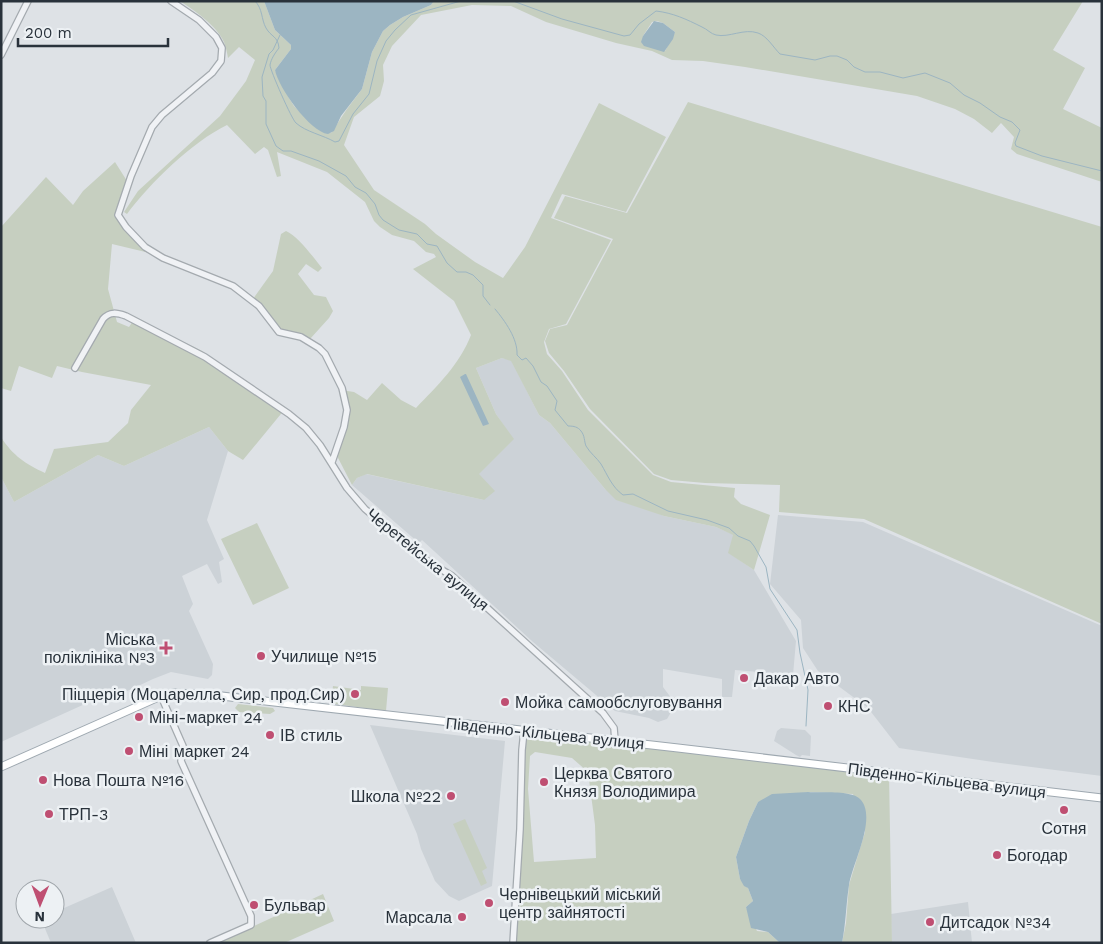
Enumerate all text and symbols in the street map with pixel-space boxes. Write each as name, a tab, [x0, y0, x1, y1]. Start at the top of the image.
scale bar	[18, 15, 168, 47]
text: 200 m	[25, 24, 72, 42]
street label: Черетейська вулиця	[363, 504, 493, 615]
place label: Міська поліклініка №3	[44, 630, 155, 667]
marker: Міська поліклініка №3	[159, 641, 173, 655]
place label: Училище №15	[271, 647, 377, 666]
marker: Училище №15	[255, 650, 267, 662]
place label: Дакар Авто	[754, 669, 839, 688]
marker: Дакар Авто	[738, 672, 750, 684]
place label: Піццерія (Моцарелла, Сир, прод.Сир)	[62, 685, 345, 704]
marker: Піццерія (Моцарелла, Сир, прод.Сир)	[349, 688, 361, 700]
place label: Мойка самообслуговування	[515, 693, 722, 712]
marker: Мойка самообслуговування	[499, 696, 511, 708]
place label: КНС	[838, 697, 870, 716]
marker: КНС	[822, 700, 834, 712]
place label: Міні-маркет 24	[149, 708, 262, 727]
marker: Міні-маркет 24	[133, 711, 145, 723]
street label: Південно-Кільцева вулиця	[445, 714, 645, 753]
place label: ІВ стиль	[280, 726, 343, 745]
marker: ІВ стиль	[264, 729, 276, 741]
place label: Міні маркет 24	[139, 742, 250, 761]
marker: Міні маркет 24	[123, 745, 135, 757]
street label: Південно-Кільцева вулиця	[847, 759, 1047, 802]
place label: Церква Святого Князя Володимира	[554, 764, 696, 801]
place label: Нова Пошта №16	[53, 771, 184, 790]
marker: Нова Пошта №16	[37, 774, 49, 786]
marker: Церква Святого Князя Володимира	[538, 776, 550, 788]
place label: Школа №22	[351, 787, 441, 806]
marker: Школа №22	[445, 790, 457, 802]
marker: Сотня	[1058, 804, 1070, 816]
place label: ТРП-3	[59, 805, 108, 824]
marker: ТРП-3	[43, 808, 55, 820]
place label: Сотня	[1042, 819, 1086, 838]
place label: Богодар	[1007, 846, 1068, 865]
marker: Богодар	[991, 849, 1003, 861]
north arrow	[15, 879, 65, 929]
place label: Чернівецький міський центр зайнятості	[499, 885, 661, 922]
place label: Бульвар	[264, 896, 326, 915]
marker: Чернівецький міський центр зайнятості	[483, 897, 495, 909]
marker: Бульвар	[248, 899, 260, 911]
place label: Марсала	[386, 908, 452, 927]
text: N	[34, 909, 45, 925]
marker: Марсала	[456, 911, 468, 923]
place label: Дитсадок №34	[940, 913, 1051, 932]
marker: Дитсадок №34	[924, 916, 936, 928]

